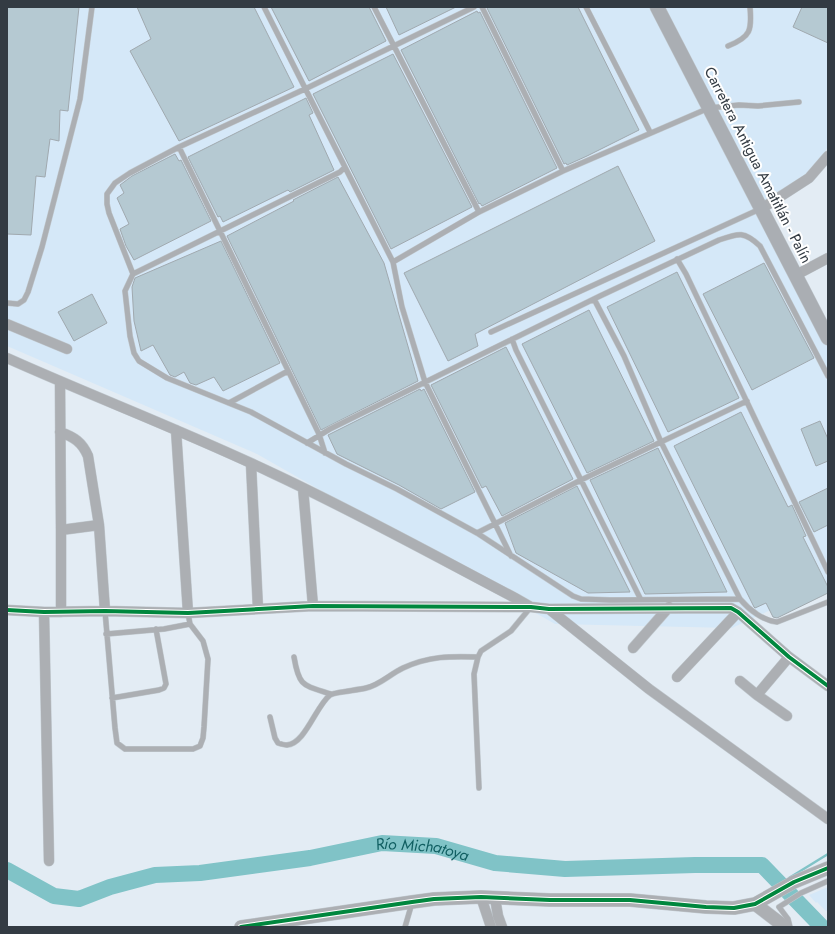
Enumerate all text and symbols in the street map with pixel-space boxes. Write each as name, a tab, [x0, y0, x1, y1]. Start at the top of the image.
street label: Carretera Antigua Amatitlán - Palín	[699, 63, 817, 267]
water label: Río Michatoya	[373, 831, 472, 867]

